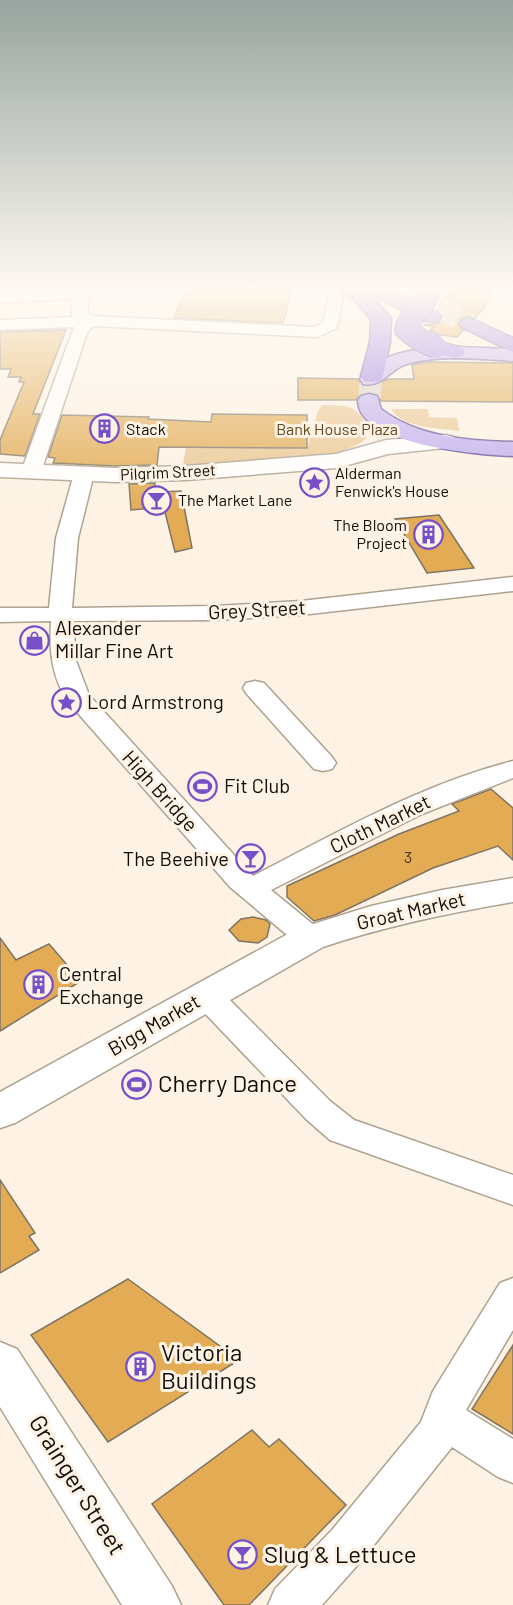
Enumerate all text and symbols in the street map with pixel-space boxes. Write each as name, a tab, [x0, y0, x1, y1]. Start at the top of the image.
building icon: Stack	[89, 413, 121, 445]
place label: Stack	[126, 419, 166, 438]
park label: Bank House Plaza	[276, 419, 398, 438]
street label: Pilgrim Street	[120, 460, 216, 483]
place label: Alderman Fenwick's House	[335, 463, 449, 500]
place icon: Alderman Fenwick's House	[298, 466, 330, 498]
bar icon: The Market Lane	[141, 484, 173, 516]
place label: The Market Lane	[178, 490, 292, 509]
place label: The Bloom Project	[333, 515, 407, 552]
building icon: The Bloom Project	[412, 518, 444, 550]
street label: Grey Street	[208, 594, 306, 624]
place label: Alexander Millar Fine Art	[55, 615, 174, 662]
shop icon: Alexander Millar Fine Art	[18, 624, 50, 656]
place icon: Lord Armstrong	[50, 686, 82, 718]
place label: Lord Armstrong	[87, 689, 224, 713]
street label: High Bridge	[118, 745, 203, 836]
sports icon: Fit Club	[187, 770, 219, 802]
place label: Fit Club	[224, 773, 290, 797]
street label: Cloth Market	[325, 788, 434, 858]
bar icon: The Beehive	[234, 843, 266, 875]
place label: The Beehive	[123, 846, 229, 870]
house number: 3	[404, 847, 412, 866]
street label: Groat Market	[354, 886, 468, 934]
place label: Central Exchange	[59, 961, 144, 1008]
building icon: Central Exchange	[22, 969, 54, 1001]
street label: Bigg Market	[103, 988, 204, 1060]
sports icon: Cherry Dance	[121, 1068, 153, 1100]
place label: Cherry Dance	[158, 1068, 297, 1097]
place label: Victoria Buildings	[161, 1337, 257, 1394]
building icon: Victoria Buildings	[124, 1351, 156, 1383]
street label: Grainger Street	[24, 1409, 133, 1559]
bar icon: Slug & Lettuce	[227, 1539, 259, 1571]
place label: Slug & Lettuce	[264, 1539, 416, 1568]

